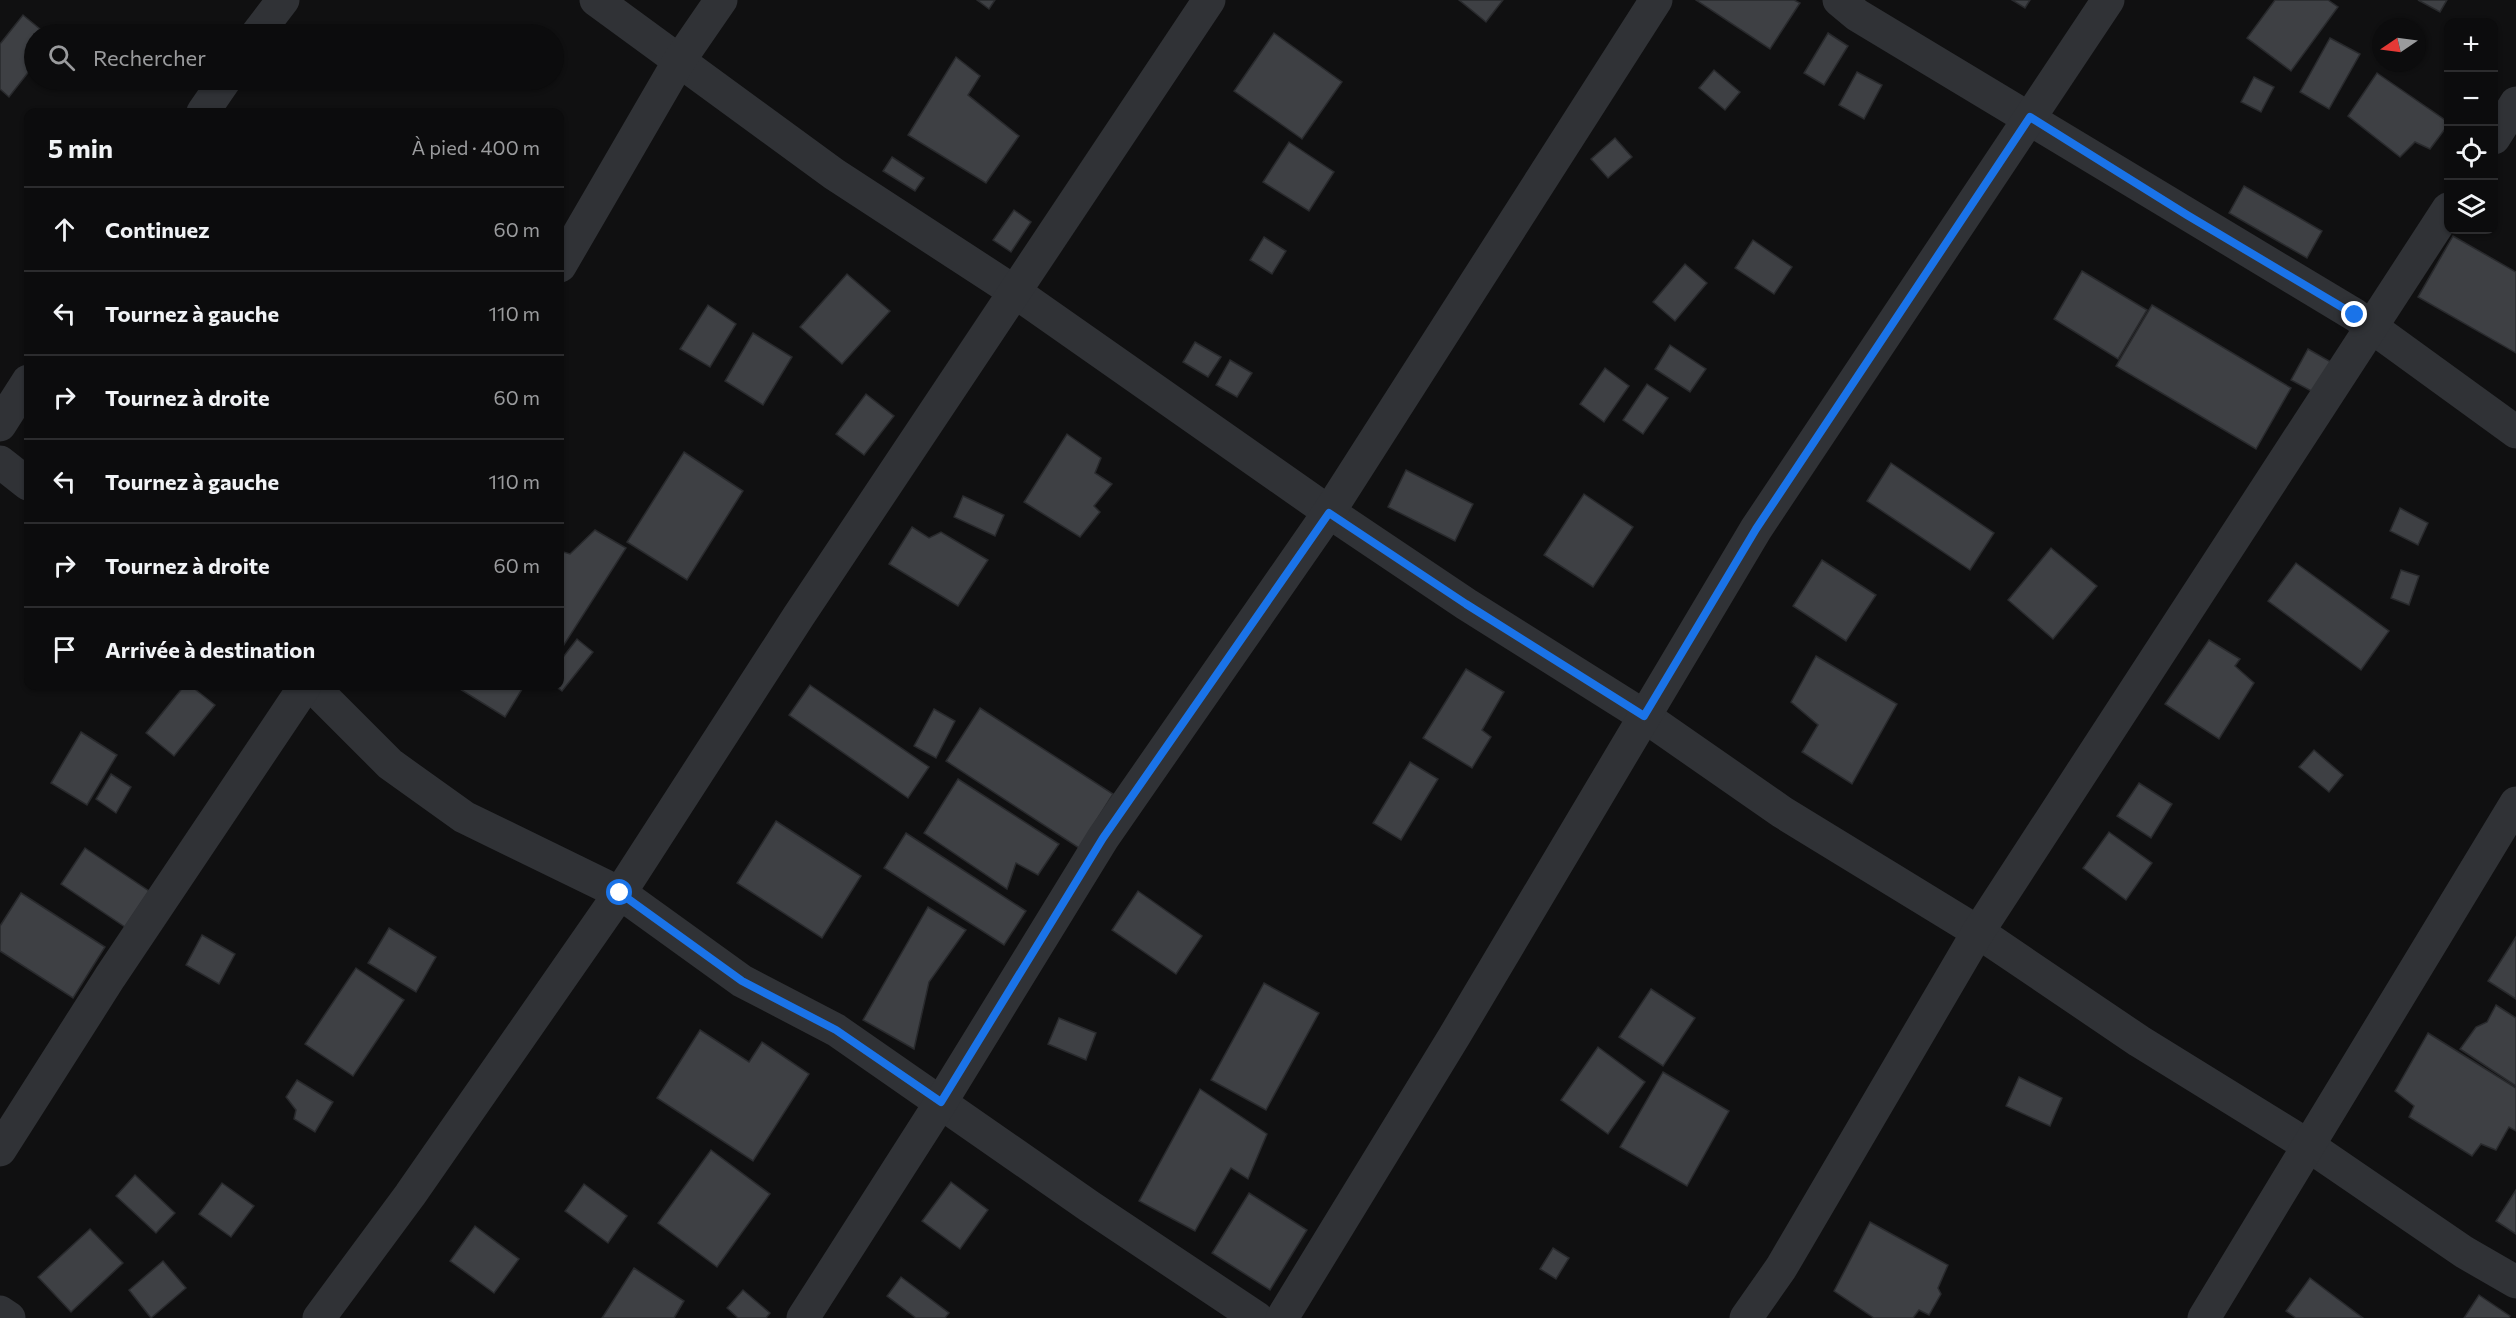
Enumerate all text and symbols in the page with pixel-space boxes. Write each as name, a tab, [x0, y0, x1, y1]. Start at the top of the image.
north arrow	[2372, 18, 2426, 72]
map controls	[2444, 18, 2498, 234]
button: +	[2444, 18, 2498, 72]
search box	[24, 24, 564, 90]
icon: search	[45, 41, 78, 74]
text: Rechercher	[93, 44, 206, 71]
button: −	[2444, 72, 2498, 126]
button: locate	[2444, 126, 2498, 180]
text: 5 min	[48, 132, 113, 163]
text: À pied · 400 m	[412, 135, 540, 159]
button: layers	[2444, 180, 2498, 234]
icon: ahead	[48, 213, 81, 246]
text: Continuez	[105, 216, 210, 243]
text: 60 m	[494, 217, 540, 241]
icon: left	[48, 297, 81, 330]
text: Tournez à gauche	[105, 300, 279, 327]
text: 110 m	[489, 301, 540, 325]
route end	[2341, 301, 2367, 327]
icon: right	[48, 381, 81, 414]
text: Tournez à droite	[105, 384, 270, 411]
text: 60 m	[494, 385, 540, 409]
icon: left	[48, 465, 81, 498]
text: Tournez à gauche	[105, 468, 279, 495]
text: 110 m	[489, 469, 540, 493]
icon: right	[48, 549, 81, 582]
text: Tournez à droite	[105, 552, 270, 579]
text: 60 m	[494, 553, 540, 577]
icon: arrive	[48, 633, 81, 666]
text: Arrivée à destination	[105, 636, 315, 663]
route start	[606, 879, 632, 905]

